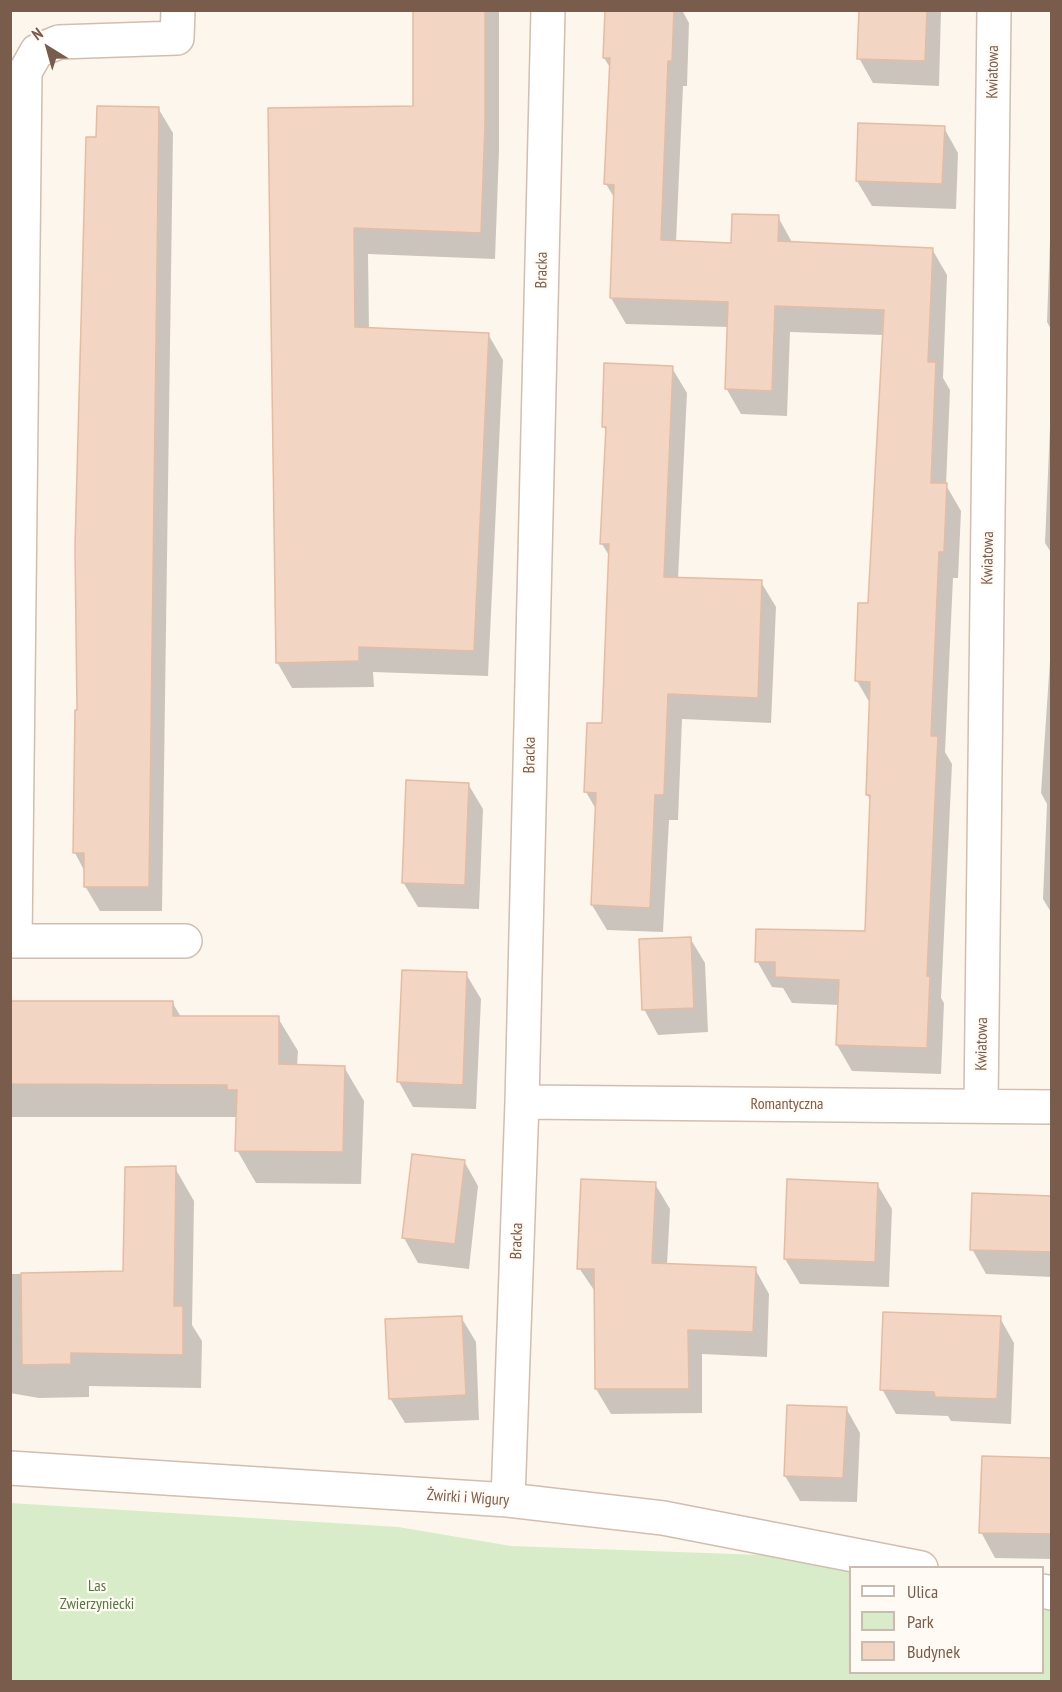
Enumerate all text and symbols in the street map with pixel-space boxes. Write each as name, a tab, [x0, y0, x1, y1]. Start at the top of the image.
north arrow	[18, 18, 78, 78]
text: N	[28, 23, 47, 44]
street label: Kwiatowa	[983, 45, 1003, 99]
street label: Bracka	[532, 252, 552, 288]
street label: Kwiatowa	[978, 531, 998, 585]
street label: Bracka	[520, 737, 540, 773]
street label: Kwiatowa	[972, 1017, 992, 1071]
street label: Romantyczna	[751, 1094, 823, 1114]
street label: Bracka	[507, 1222, 527, 1260]
street label: Żwirki i Wigury	[426, 1486, 510, 1510]
legend	[849, 1566, 1044, 1674]
park label: Las Zwierzyniecki	[60, 1576, 134, 1614]
text: Ulica	[907, 1580, 938, 1603]
text: Park	[907, 1610, 934, 1633]
text: Budynek	[907, 1640, 960, 1663]

